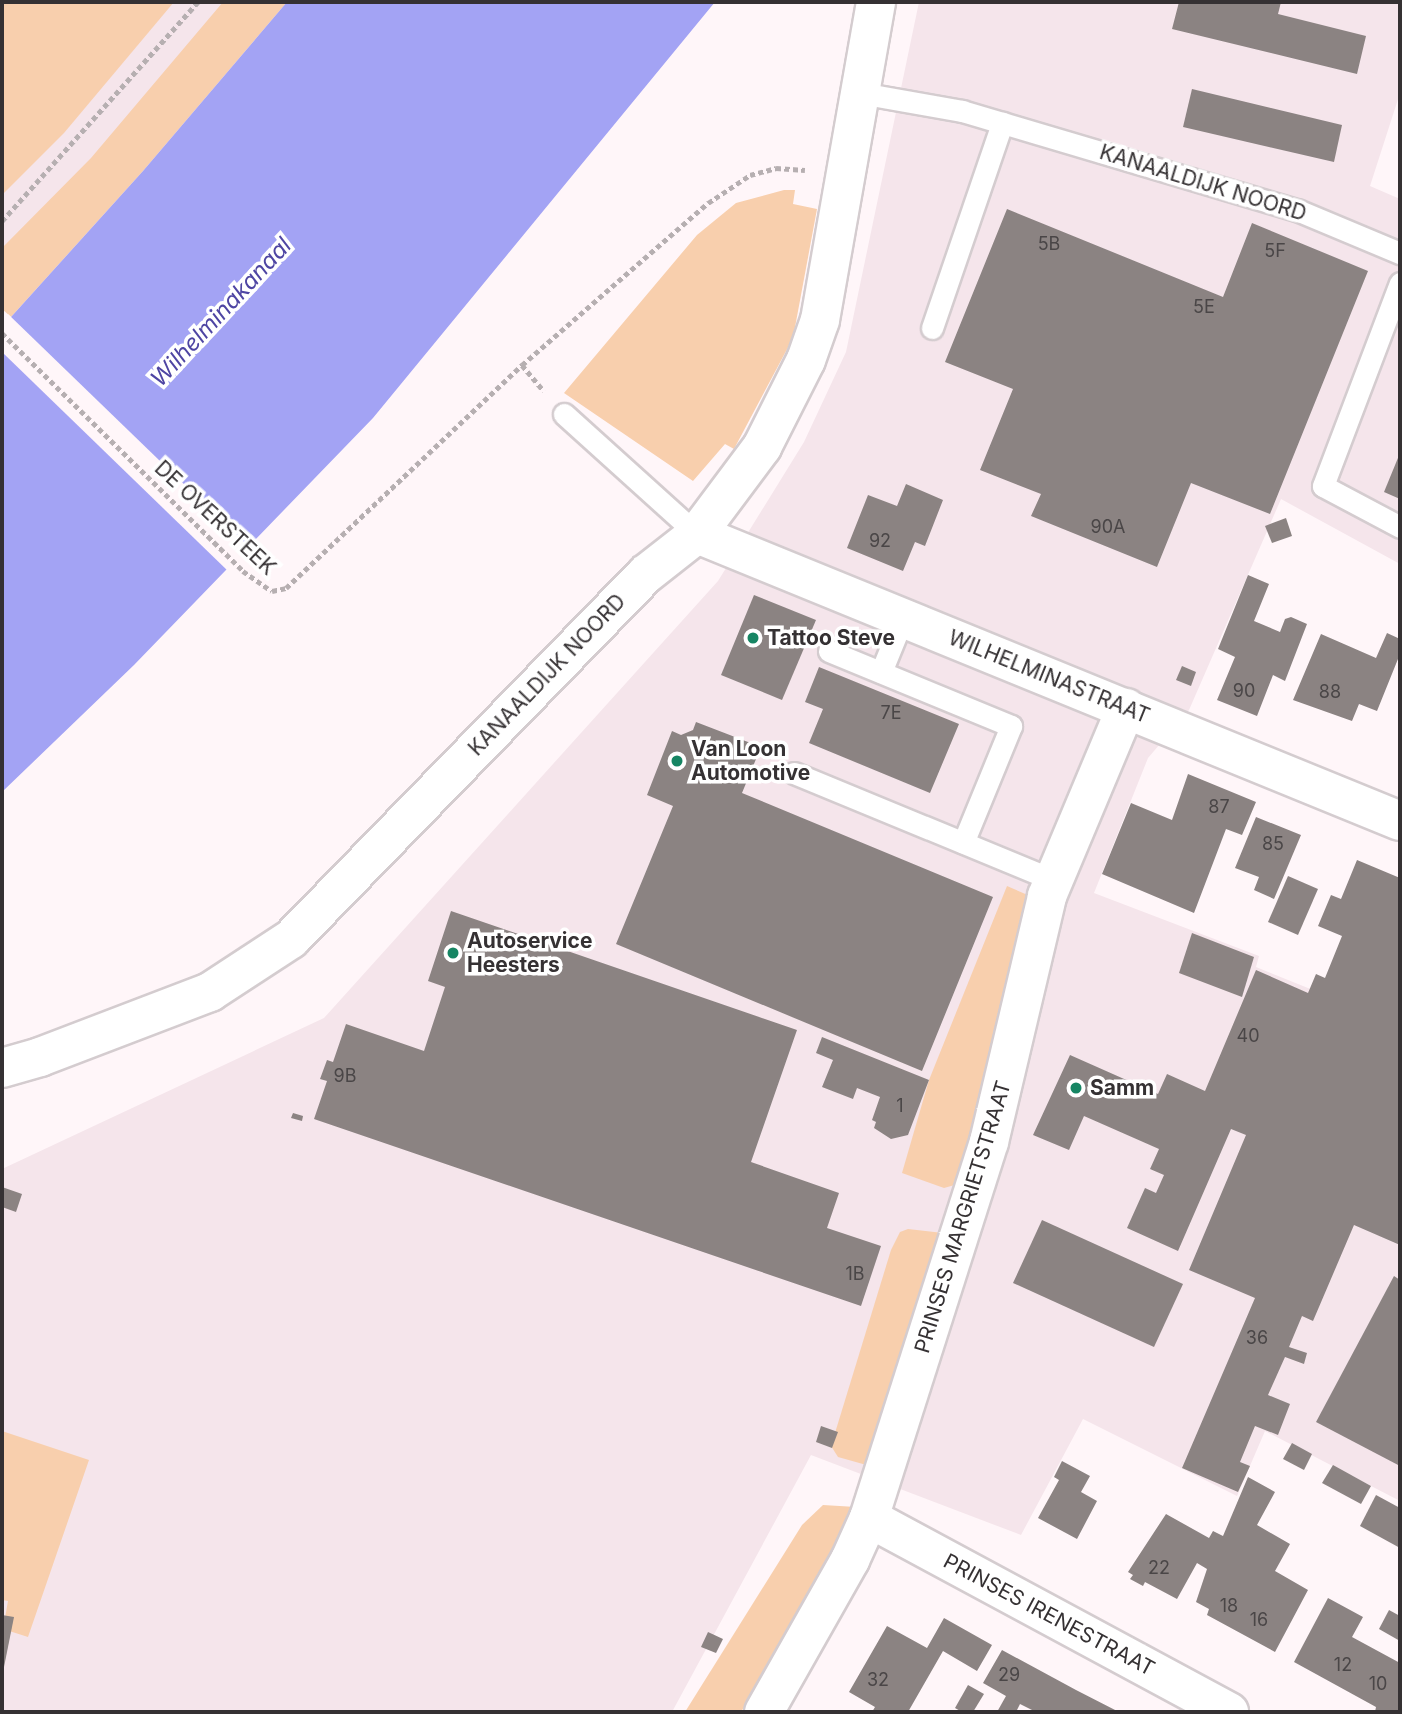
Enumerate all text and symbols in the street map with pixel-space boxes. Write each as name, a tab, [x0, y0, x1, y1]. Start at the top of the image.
street label: KANAALDIJK NOORD	[1097, 140, 1309, 226]
water label: Wilhelminakanaal	[145, 232, 297, 392]
house number: 5B	[1038, 233, 1060, 255]
house number: 5F	[1264, 240, 1286, 262]
house number: 5E	[1193, 296, 1215, 318]
street label: DE OVERSTEEK	[149, 456, 281, 580]
house number: 90A	[1091, 516, 1125, 538]
house number: 92	[869, 530, 891, 552]
street label: KANAALDIJK NOORD	[463, 589, 631, 761]
place label: Tattoo Steve	[767, 625, 895, 651]
street label: WILHELMINASTRAAT	[945, 625, 1153, 729]
marker: Tattoo Steve	[745, 630, 761, 646]
house number: 90	[1233, 680, 1255, 702]
house number: 88	[1319, 681, 1341, 703]
house number: 7E	[880, 702, 902, 724]
place label: Van Loon Automotive	[691, 736, 810, 786]
marker: Van Loon Automotive	[669, 753, 685, 769]
house number: 87	[1208, 796, 1230, 818]
house number: 85	[1262, 833, 1284, 855]
place label: Autoservice Heesters	[467, 928, 592, 978]
marker: Autoservice Heesters	[445, 945, 461, 961]
house number: 40	[1237, 1025, 1259, 1047]
house number: 9B	[334, 1065, 356, 1087]
place label: Samm	[1090, 1075, 1154, 1101]
street label: PRINSES MARGRIETSTRAAT	[910, 1078, 1016, 1356]
marker: Samm	[1068, 1080, 1084, 1096]
house number: 1	[896, 1095, 904, 1117]
house number: 1B	[845, 1263, 865, 1285]
house number: 36	[1246, 1327, 1268, 1349]
street label: PRINSES IRENESTRAAT	[939, 1549, 1159, 1681]
house number: 22	[1148, 1557, 1170, 1579]
house number: 18	[1220, 1595, 1238, 1617]
house number: 16	[1250, 1609, 1268, 1631]
house number: 12	[1334, 1654, 1352, 1676]
house number: 29	[998, 1664, 1020, 1686]
house number: 32	[867, 1669, 889, 1691]
house number: 10	[1369, 1673, 1387, 1695]

